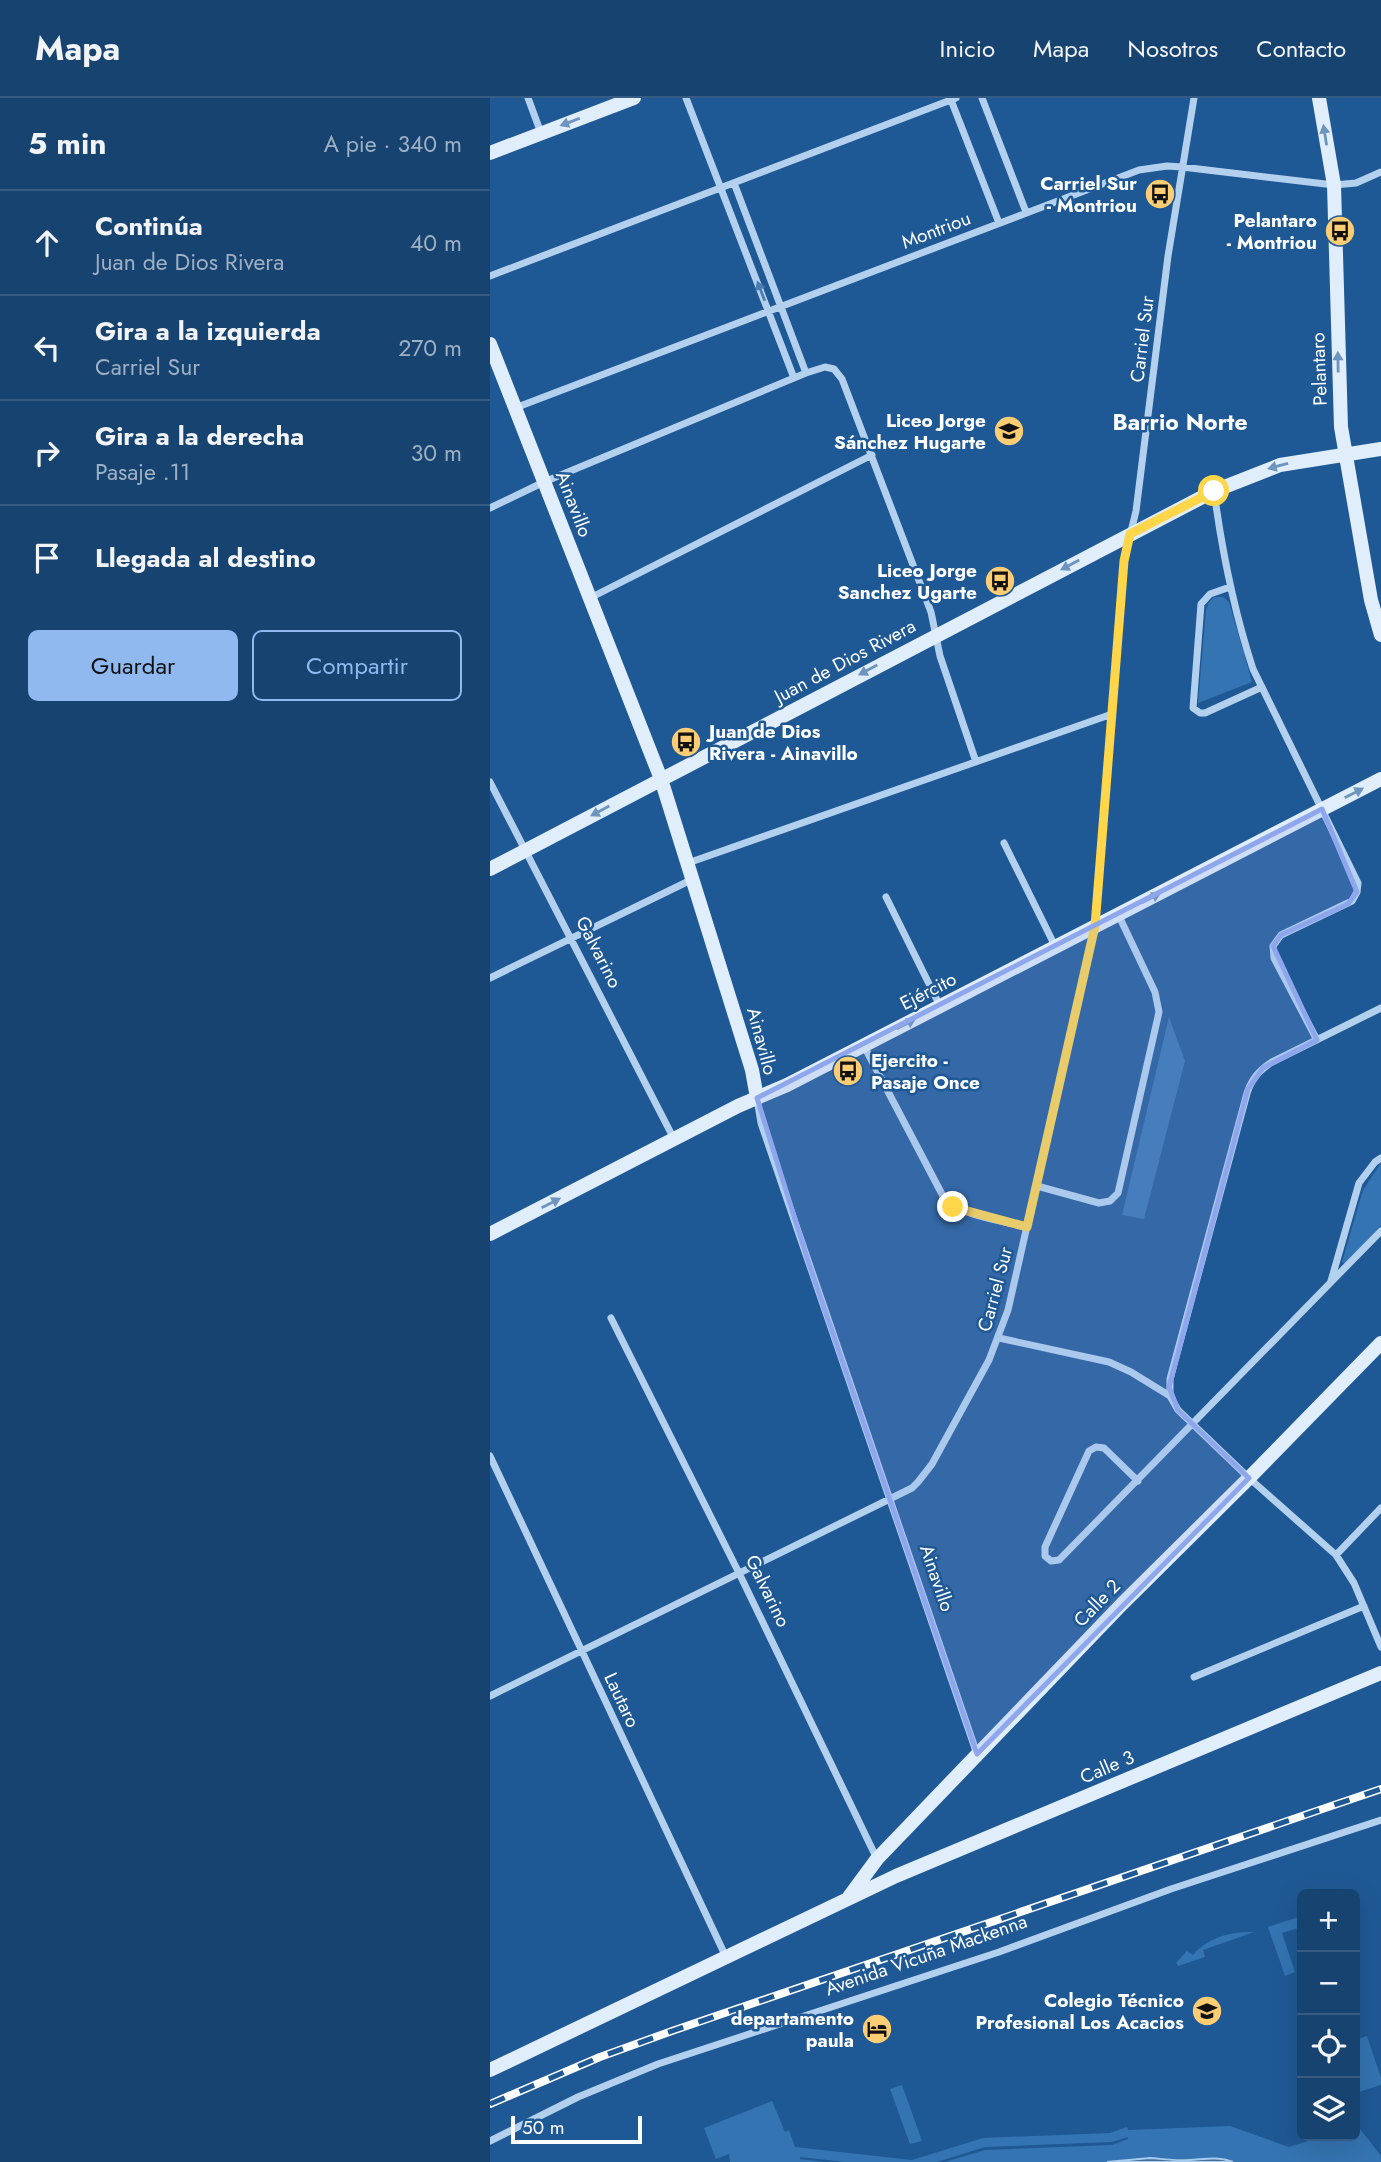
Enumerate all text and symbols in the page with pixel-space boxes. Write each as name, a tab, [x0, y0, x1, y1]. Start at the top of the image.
text: Mapa	[35, 25, 120, 72]
text: Inicio	[940, 31, 995, 66]
text: Mapa	[1033, 31, 1089, 66]
text: Nosotros	[1127, 31, 1218, 66]
text: Contacto	[1256, 31, 1346, 66]
one-way arrow	[560, 117, 581, 128]
text: 5 min	[28, 122, 106, 165]
one-way arrow	[1319, 124, 1330, 146]
text: A pie · 340 m	[324, 127, 462, 161]
place label: Carriel Sur - Montriou	[1040, 170, 1137, 219]
bus stop icon: Carriel Sur - Montriou	[1143, 177, 1177, 211]
street label: Montriou	[898, 204, 974, 256]
text: Continúa	[95, 207, 203, 245]
place label: Pelantaro - Montriou	[1227, 207, 1317, 256]
bus stop icon: Pelantaro - Montriou	[1323, 214, 1357, 248]
icon: ahead	[28, 224, 66, 262]
text: 40 m	[410, 226, 462, 260]
text: Juan de Dios Rivera	[95, 245, 284, 279]
one-way arrow	[755, 281, 766, 302]
street label: Carriel Sur	[1123, 294, 1161, 384]
text: Gira a la izquierda	[95, 312, 321, 350]
icon: left	[28, 329, 66, 367]
text: 270 m	[398, 331, 462, 365]
street label: Pelantaro	[1304, 332, 1334, 406]
text: Carriel Sur	[95, 350, 200, 384]
one-way arrow	[1332, 351, 1344, 373]
district label: Barrio Norte	[1112, 405, 1248, 439]
place label: Liceo Jorge Sánchez Hugarte	[834, 407, 986, 456]
school or university icon: Liceo Jorge Sánchez Hugarte	[992, 414, 1026, 448]
text: Gira a la derecha	[95, 417, 304, 455]
icon: right	[28, 434, 66, 472]
text: 30 m	[411, 436, 462, 470]
text: Pasaje .11	[95, 455, 190, 489]
one-way arrow	[1267, 462, 1288, 472]
street label: Ainavillo	[549, 467, 599, 541]
route start	[1198, 475, 1229, 506]
icon: arrive	[28, 539, 66, 577]
text: Llegada al destino	[95, 539, 316, 577]
place label: Liceo Jorge Sanchez Ugarte	[838, 557, 977, 606]
one-way arrow	[1060, 560, 1080, 571]
bus stop icon: Liceo Jorge Sanchez Ugarte	[983, 564, 1017, 598]
street label: Juan de Dios Rivera	[767, 612, 920, 711]
button: Guardar	[28, 630, 238, 701]
button: Compartir	[252, 630, 462, 701]
one-way arrow	[858, 665, 878, 676]
place label: Juan de Dios Rivera - Ainavillo	[705, 718, 858, 767]
bus stop icon: Juan de Dios Rivera - Ainavillo	[669, 725, 703, 759]
one-way arrow	[1344, 788, 1364, 800]
one-way arrow	[590, 805, 610, 817]
one-way arrow	[1142, 892, 1162, 904]
street label: Galvarino	[569, 911, 629, 993]
street label: Ejército	[895, 965, 961, 1017]
street label: Ainavillo	[740, 1004, 784, 1078]
one-way arrow	[896, 1019, 916, 1030]
place label: Ejercito - Pasaje Once	[871, 1047, 980, 1096]
bus stop icon: Ejercito - Pasaje Once	[831, 1054, 865, 1088]
route end	[937, 1191, 968, 1222]
one-way arrow	[541, 1197, 561, 1209]
street label: Carriel Sur	[971, 1243, 1019, 1334]
street label: Ainavillo	[913, 1541, 961, 1615]
street label: Galvarino	[739, 1550, 797, 1632]
street label: Calle 2	[1067, 1573, 1127, 1633]
street label: Lautaro	[598, 1668, 646, 1732]
street label: Calle 3	[1076, 1743, 1138, 1791]
map controls	[1297, 1889, 1360, 2141]
button: +	[1297, 1889, 1360, 1952]
street label: Avenida Vicuña Mackenna	[821, 1908, 1031, 2002]
button: −	[1297, 1952, 1360, 2015]
place label: Colegio Técnico Profesional Los Acacios	[976, 1987, 1184, 2036]
school or university icon: Colegio Técnico Profesional Los Acacios	[1190, 1994, 1224, 2028]
place label: departamento paula	[731, 2005, 854, 2054]
hotel icon: departamento paula	[860, 2012, 894, 2046]
button: locate	[1297, 2015, 1360, 2078]
button: layers	[1297, 2078, 1360, 2141]
scale bar	[511, 2113, 642, 2145]
text: 50 m	[522, 2114, 565, 2141]

